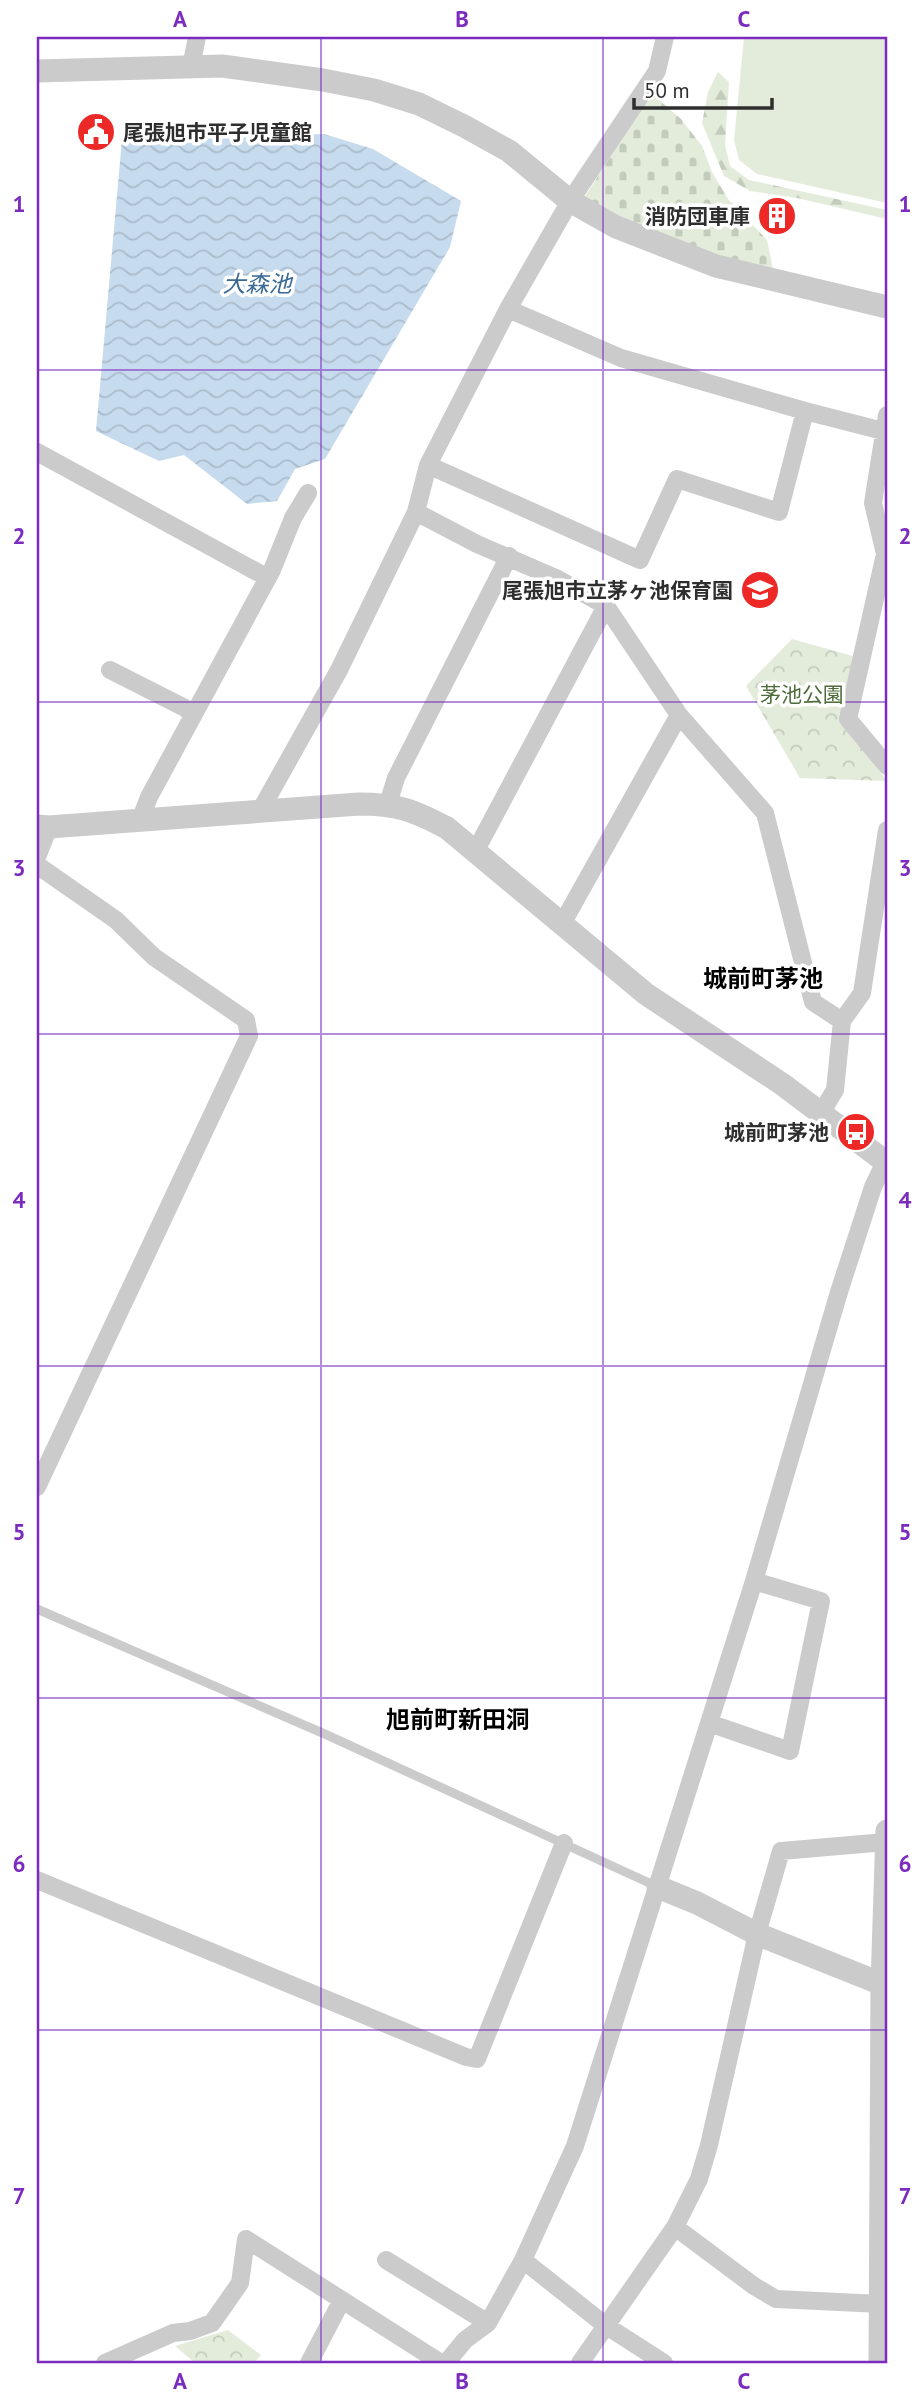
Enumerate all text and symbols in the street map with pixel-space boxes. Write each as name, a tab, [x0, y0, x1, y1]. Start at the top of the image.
text: A	[173, 4, 187, 33]
text: B	[455, 4, 469, 33]
text: C	[738, 4, 751, 33]
scale bar	[634, 66, 772, 110]
text: 50 m	[644, 77, 690, 104]
public building icon: 尾張旭市平子児童館	[75, 111, 117, 153]
place label: 尾張旭市平子児童館	[123, 119, 312, 146]
text: 1	[12, 189, 26, 218]
text: 1	[898, 189, 912, 218]
building icon: 消防団車庫	[756, 195, 798, 237]
place label: 消防団車庫	[645, 203, 750, 230]
water label: 大森池	[223, 269, 294, 298]
text: 2	[12, 521, 26, 550]
text: 2	[898, 521, 912, 550]
school or university icon: 尾張旭市立茅ヶ池保育園	[739, 569, 781, 611]
place label: 尾張旭市立茅ヶ池保育園	[502, 577, 733, 604]
park label: 茅池公園	[760, 681, 844, 708]
text: 3	[12, 853, 26, 882]
text: 3	[898, 853, 912, 882]
district label: 城前町茅池	[703, 963, 823, 994]
bus stop icon: 城前町茅池	[835, 1111, 877, 1153]
place label: 城前町茅池	[724, 1119, 829, 1146]
text: 4	[12, 1185, 26, 1214]
text: 4	[898, 1185, 912, 1214]
text: 5	[12, 1517, 26, 1546]
text: 5	[898, 1517, 912, 1546]
district label: 旭前町新田洞	[386, 1704, 530, 1735]
text: 6	[12, 1849, 26, 1878]
text: 6	[898, 1849, 912, 1878]
text: 7	[12, 2181, 26, 2210]
text: 7	[898, 2181, 912, 2210]
text: A	[173, 2366, 187, 2395]
text: B	[455, 2366, 469, 2395]
text: C	[738, 2366, 751, 2395]

